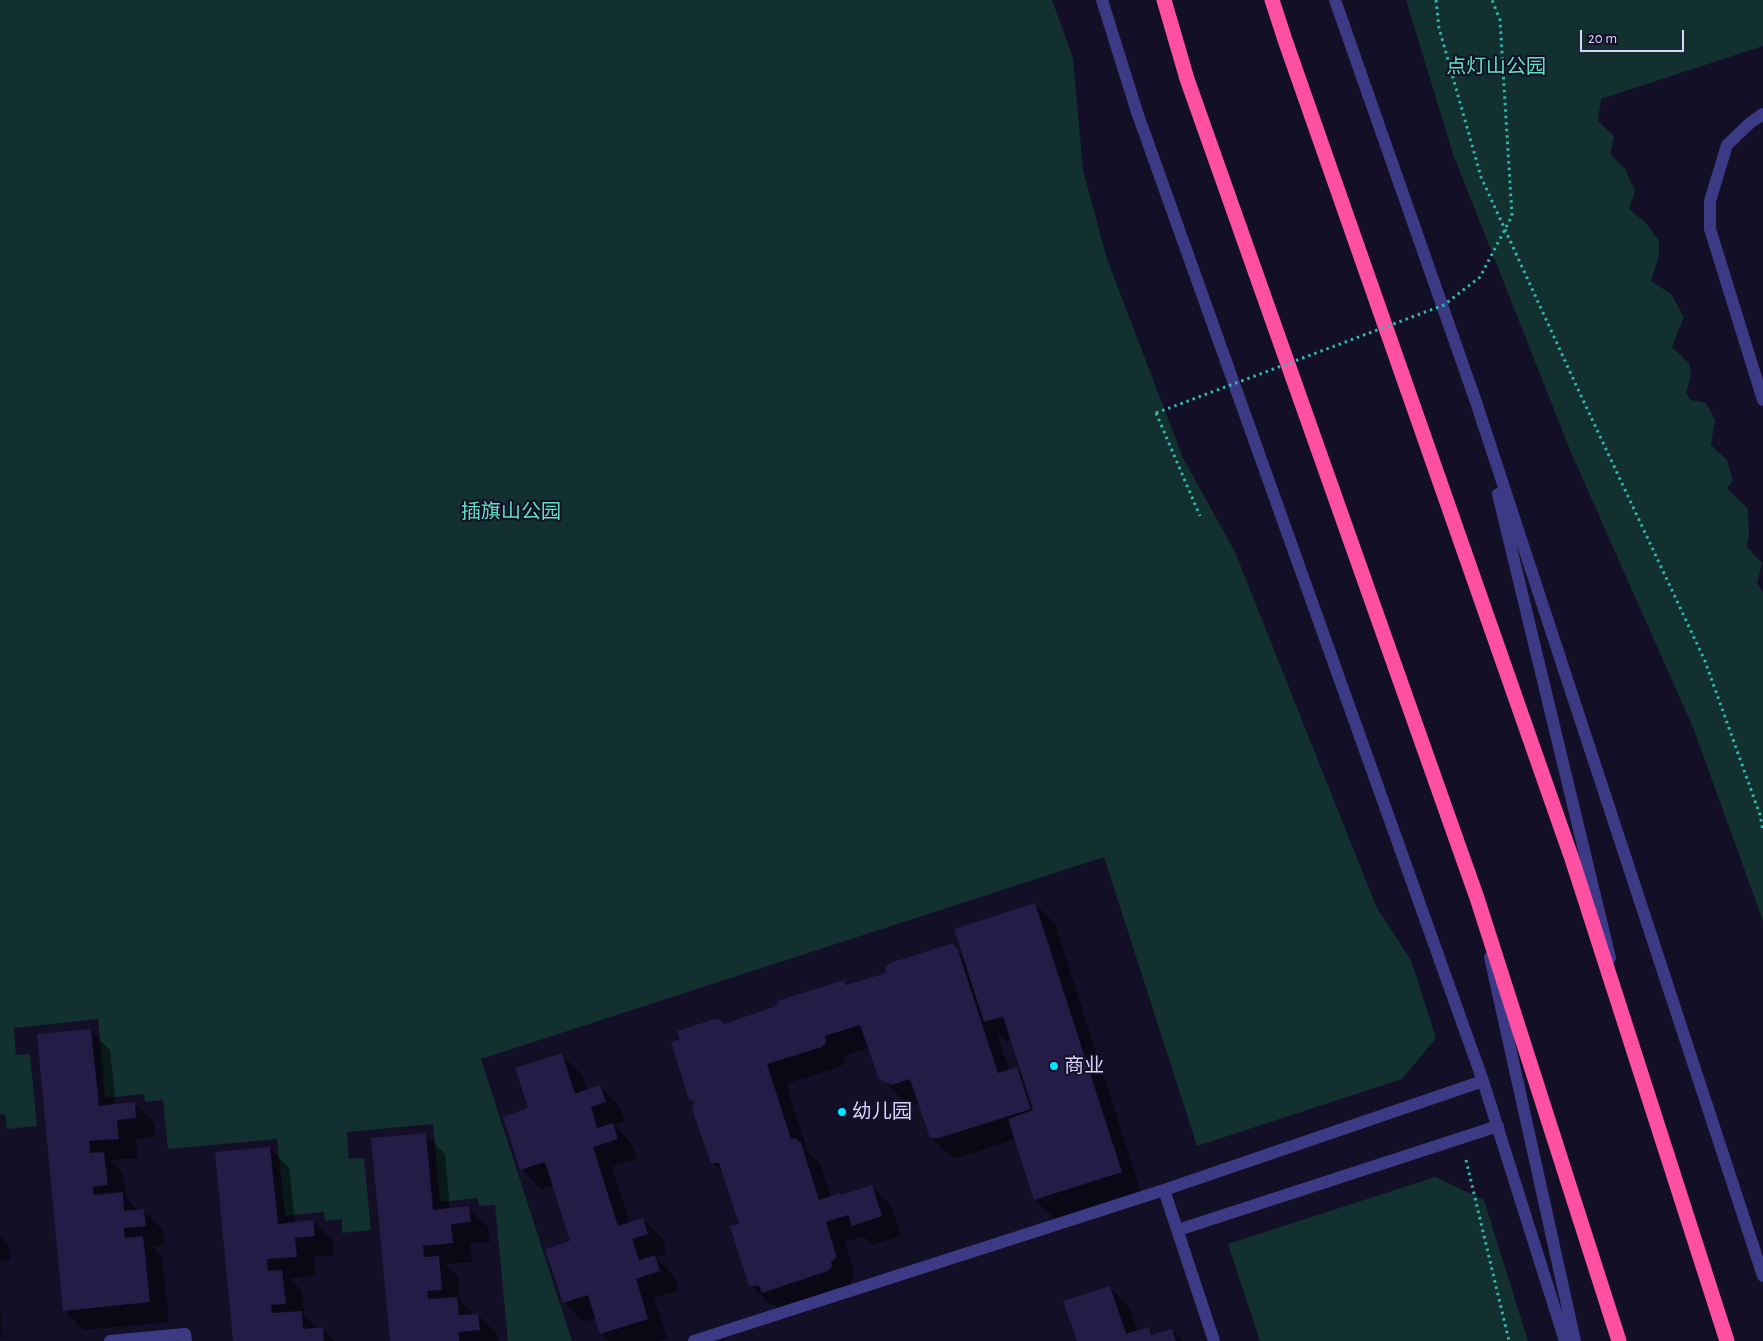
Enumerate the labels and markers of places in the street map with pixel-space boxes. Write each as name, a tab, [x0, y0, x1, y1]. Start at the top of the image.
place label: 商业	[1064, 1054, 1104, 1078]
marker: 商业	[1048, 1060, 1060, 1072]
place label: 幼儿园	[852, 1100, 912, 1124]
marker: 幼儿园	[836, 1106, 848, 1118]

